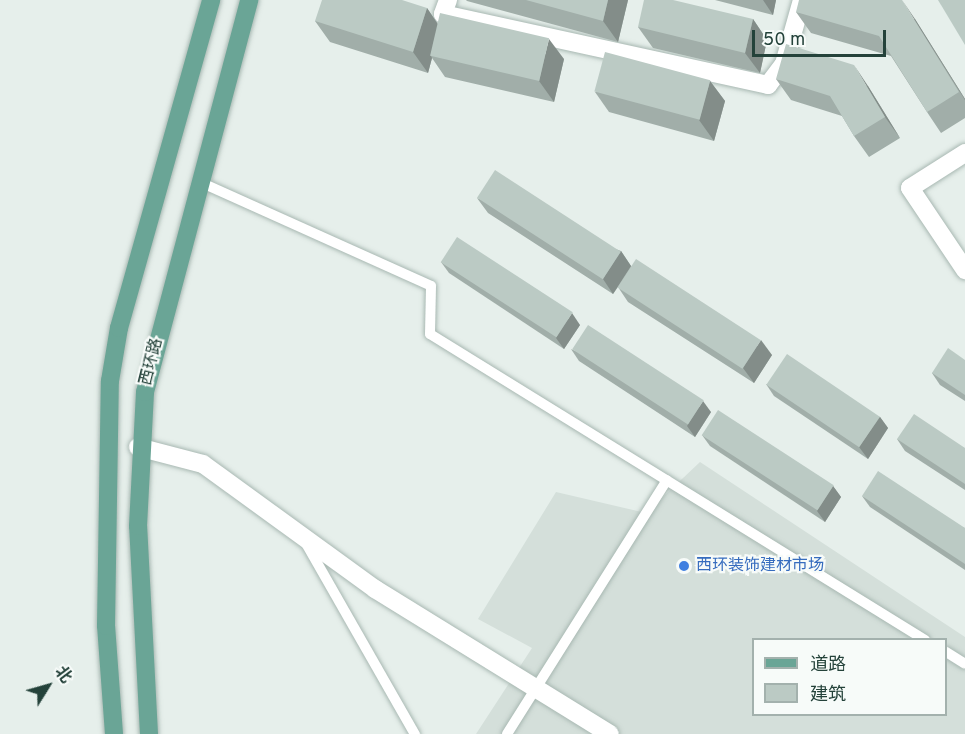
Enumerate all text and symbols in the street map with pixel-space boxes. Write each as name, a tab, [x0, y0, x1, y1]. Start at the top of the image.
scale bar	[755, 18, 888, 56]
text: 50 m	[763, 29, 805, 52]
street label: 西环路	[137, 336, 167, 388]
place label: 西环装饰建材市场	[696, 556, 824, 576]
marker: 西环装饰建材市场	[677, 559, 691, 573]
legend	[752, 638, 947, 716]
text: 道路	[810, 654, 846, 677]
north arrow	[18, 656, 78, 716]
text: 北	[50, 663, 75, 688]
text: 建筑	[810, 684, 846, 707]

